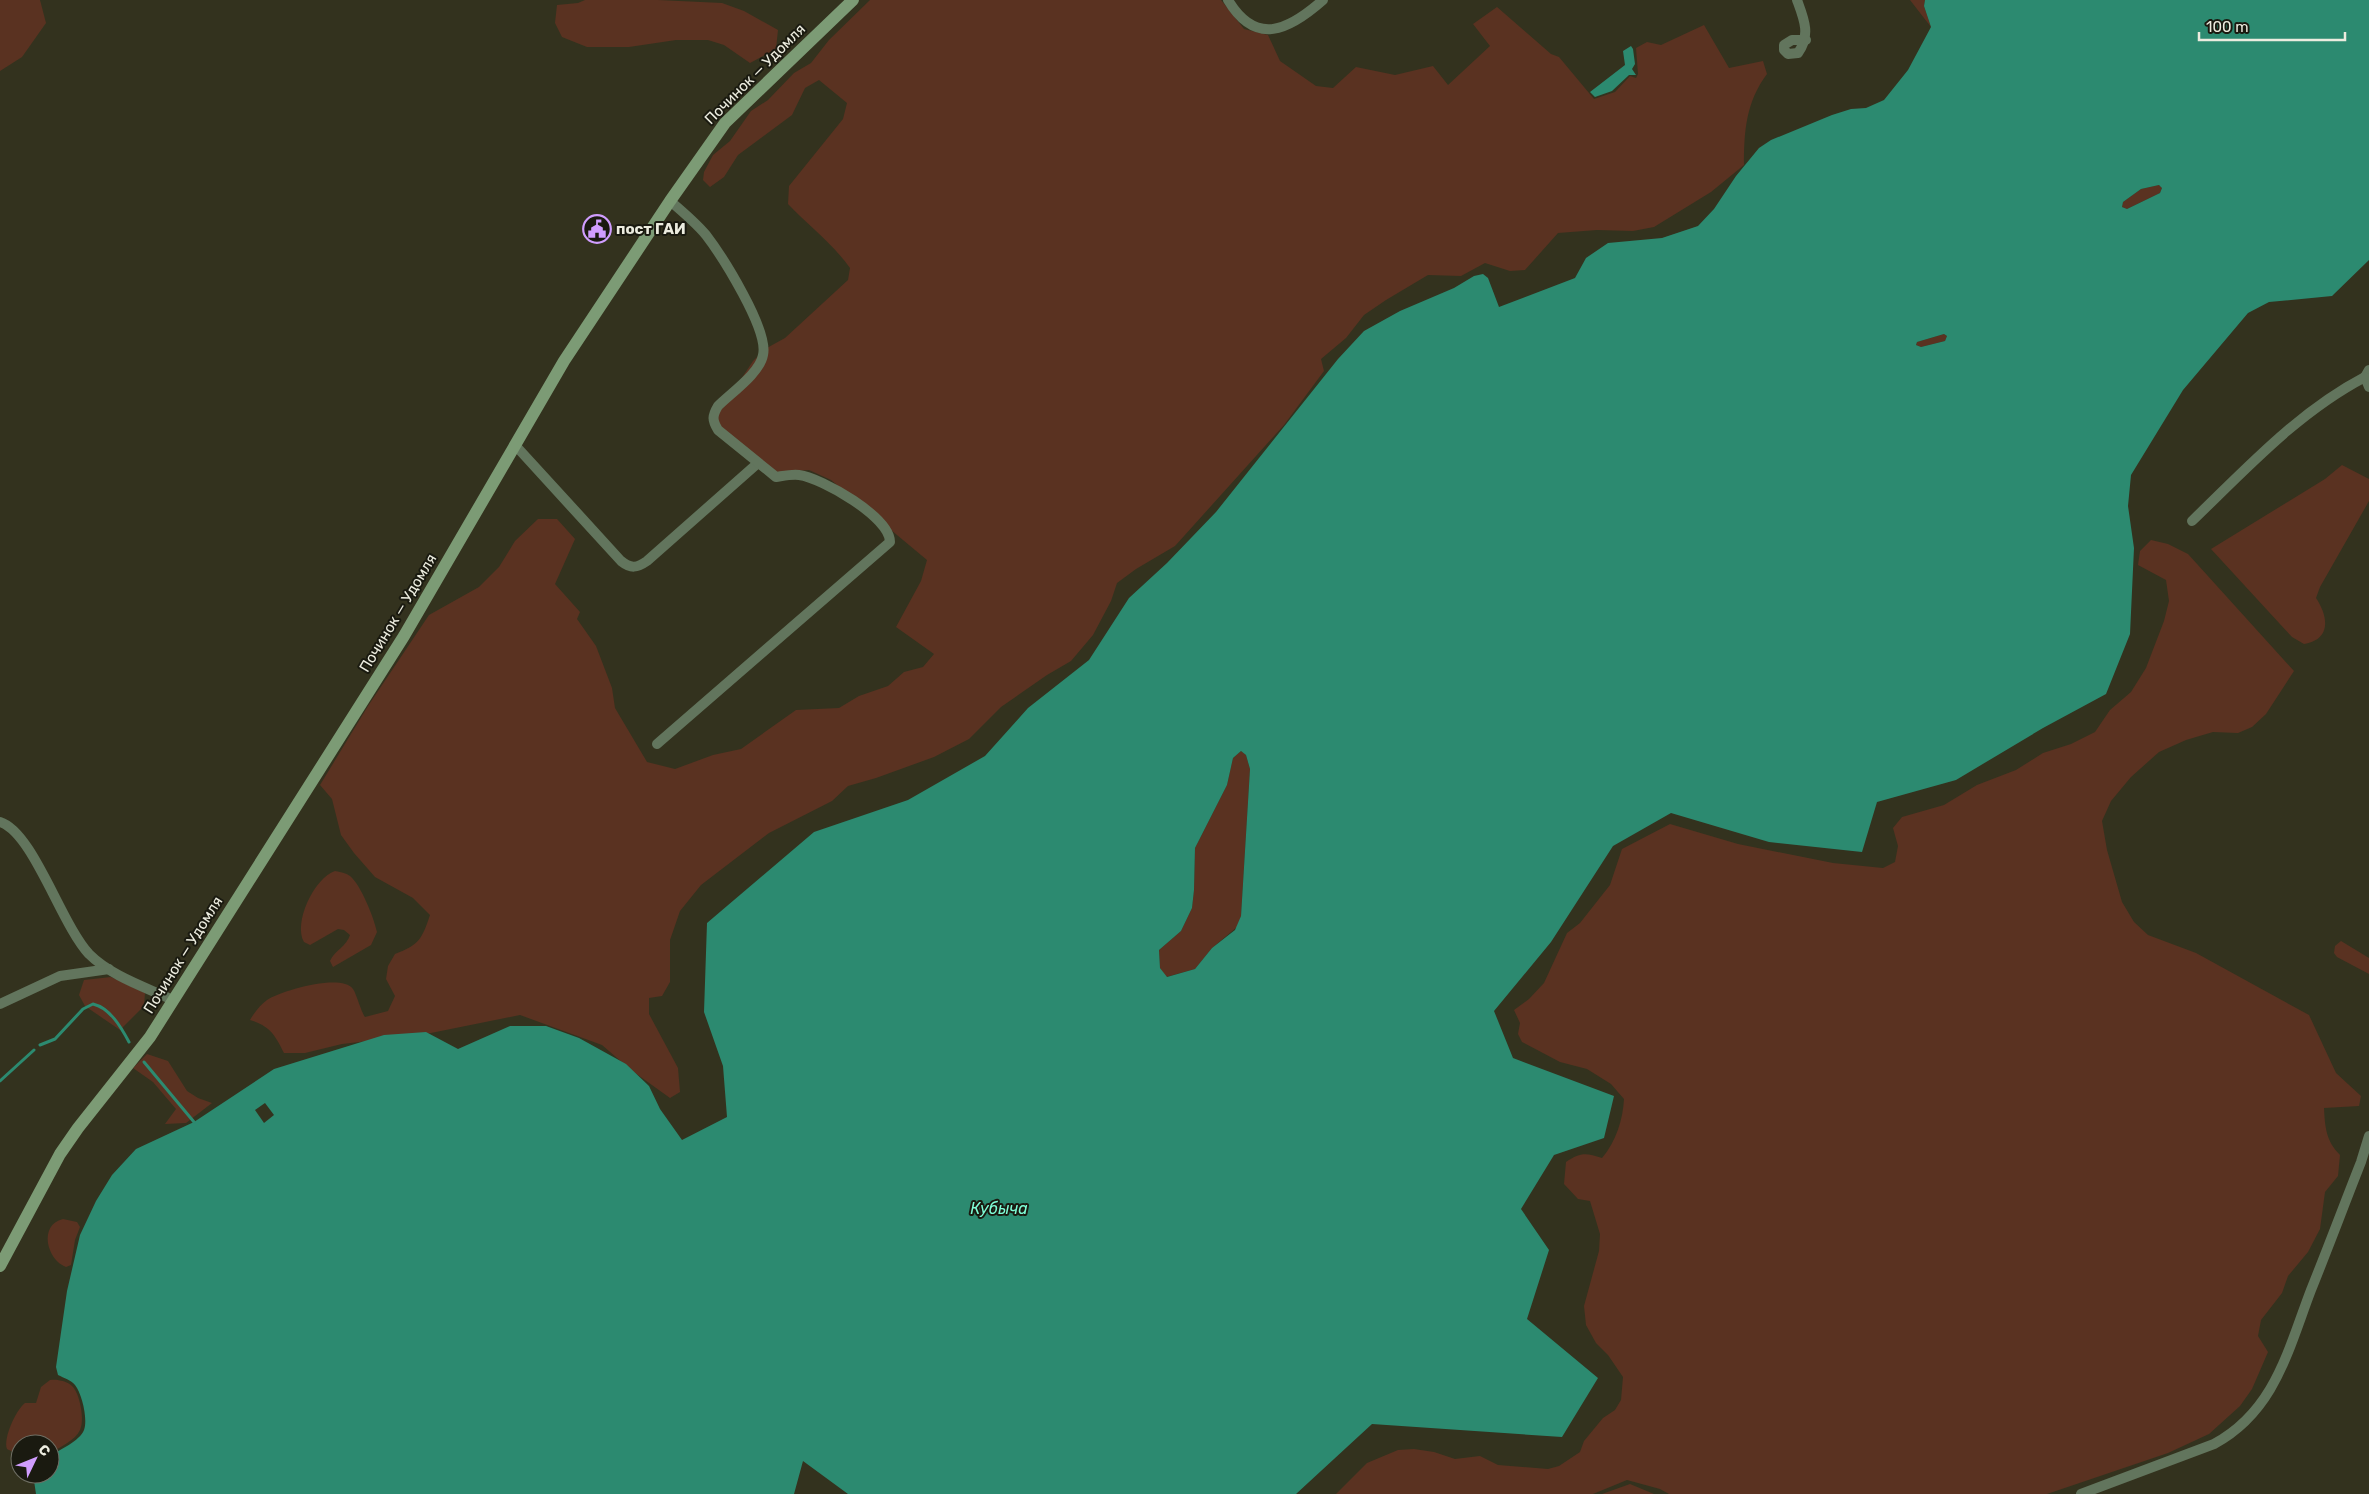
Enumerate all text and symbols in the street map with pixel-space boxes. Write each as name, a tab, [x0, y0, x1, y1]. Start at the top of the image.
scale bar	[2199, 10, 2345, 42]
text: 100 m	[2206, 18, 2248, 36]
street label: Починок — Удомля	[701, 20, 809, 128]
public building icon: пост ГАИ	[582, 214, 612, 244]
place label: пост ГАИ	[616, 220, 686, 238]
street label: Починок — Удомля	[356, 551, 440, 675]
street label: Починок — Удомля	[140, 893, 226, 1017]
water label: Кубыча	[970, 1199, 1028, 1218]
north arrow	[10, 1434, 60, 1484]
text: С	[35, 1441, 54, 1460]

